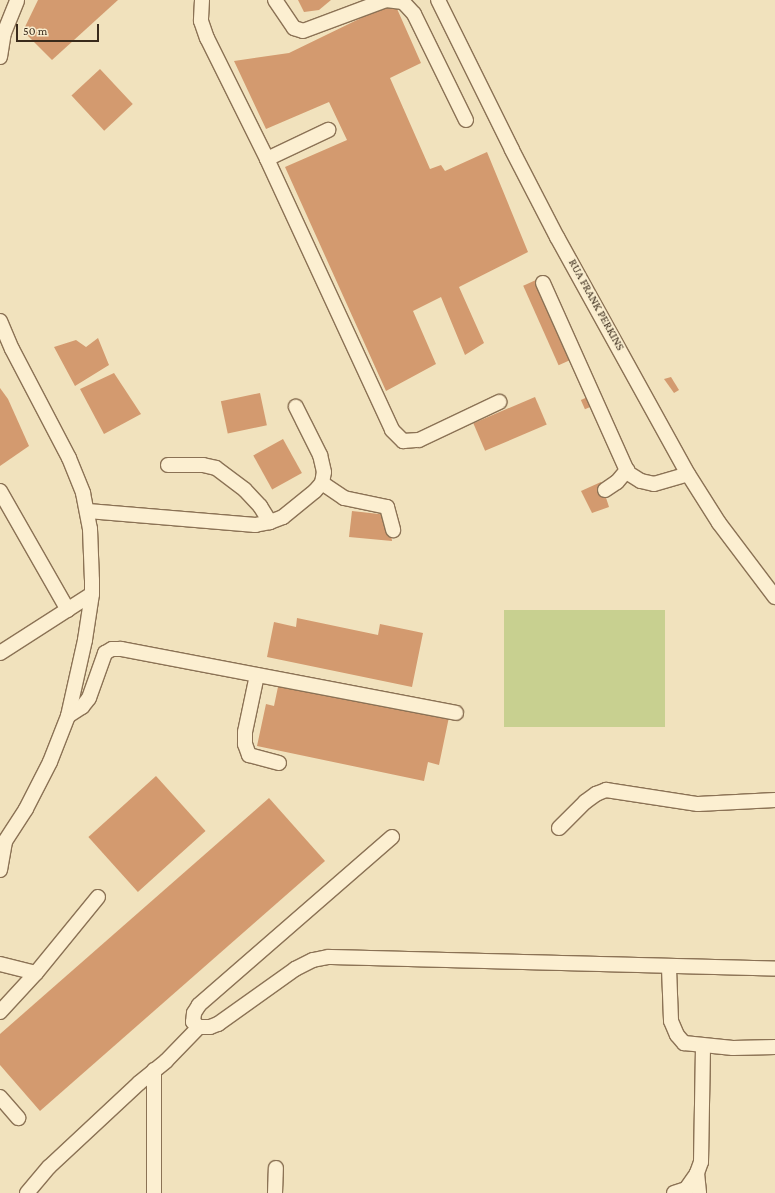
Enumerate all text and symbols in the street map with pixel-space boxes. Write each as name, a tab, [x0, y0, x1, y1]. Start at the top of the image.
scale bar	[18, 16, 101, 42]
text: 50 m	[23, 24, 47, 38]
street label: RUA FRANK PERKINS	[565, 257, 627, 353]

